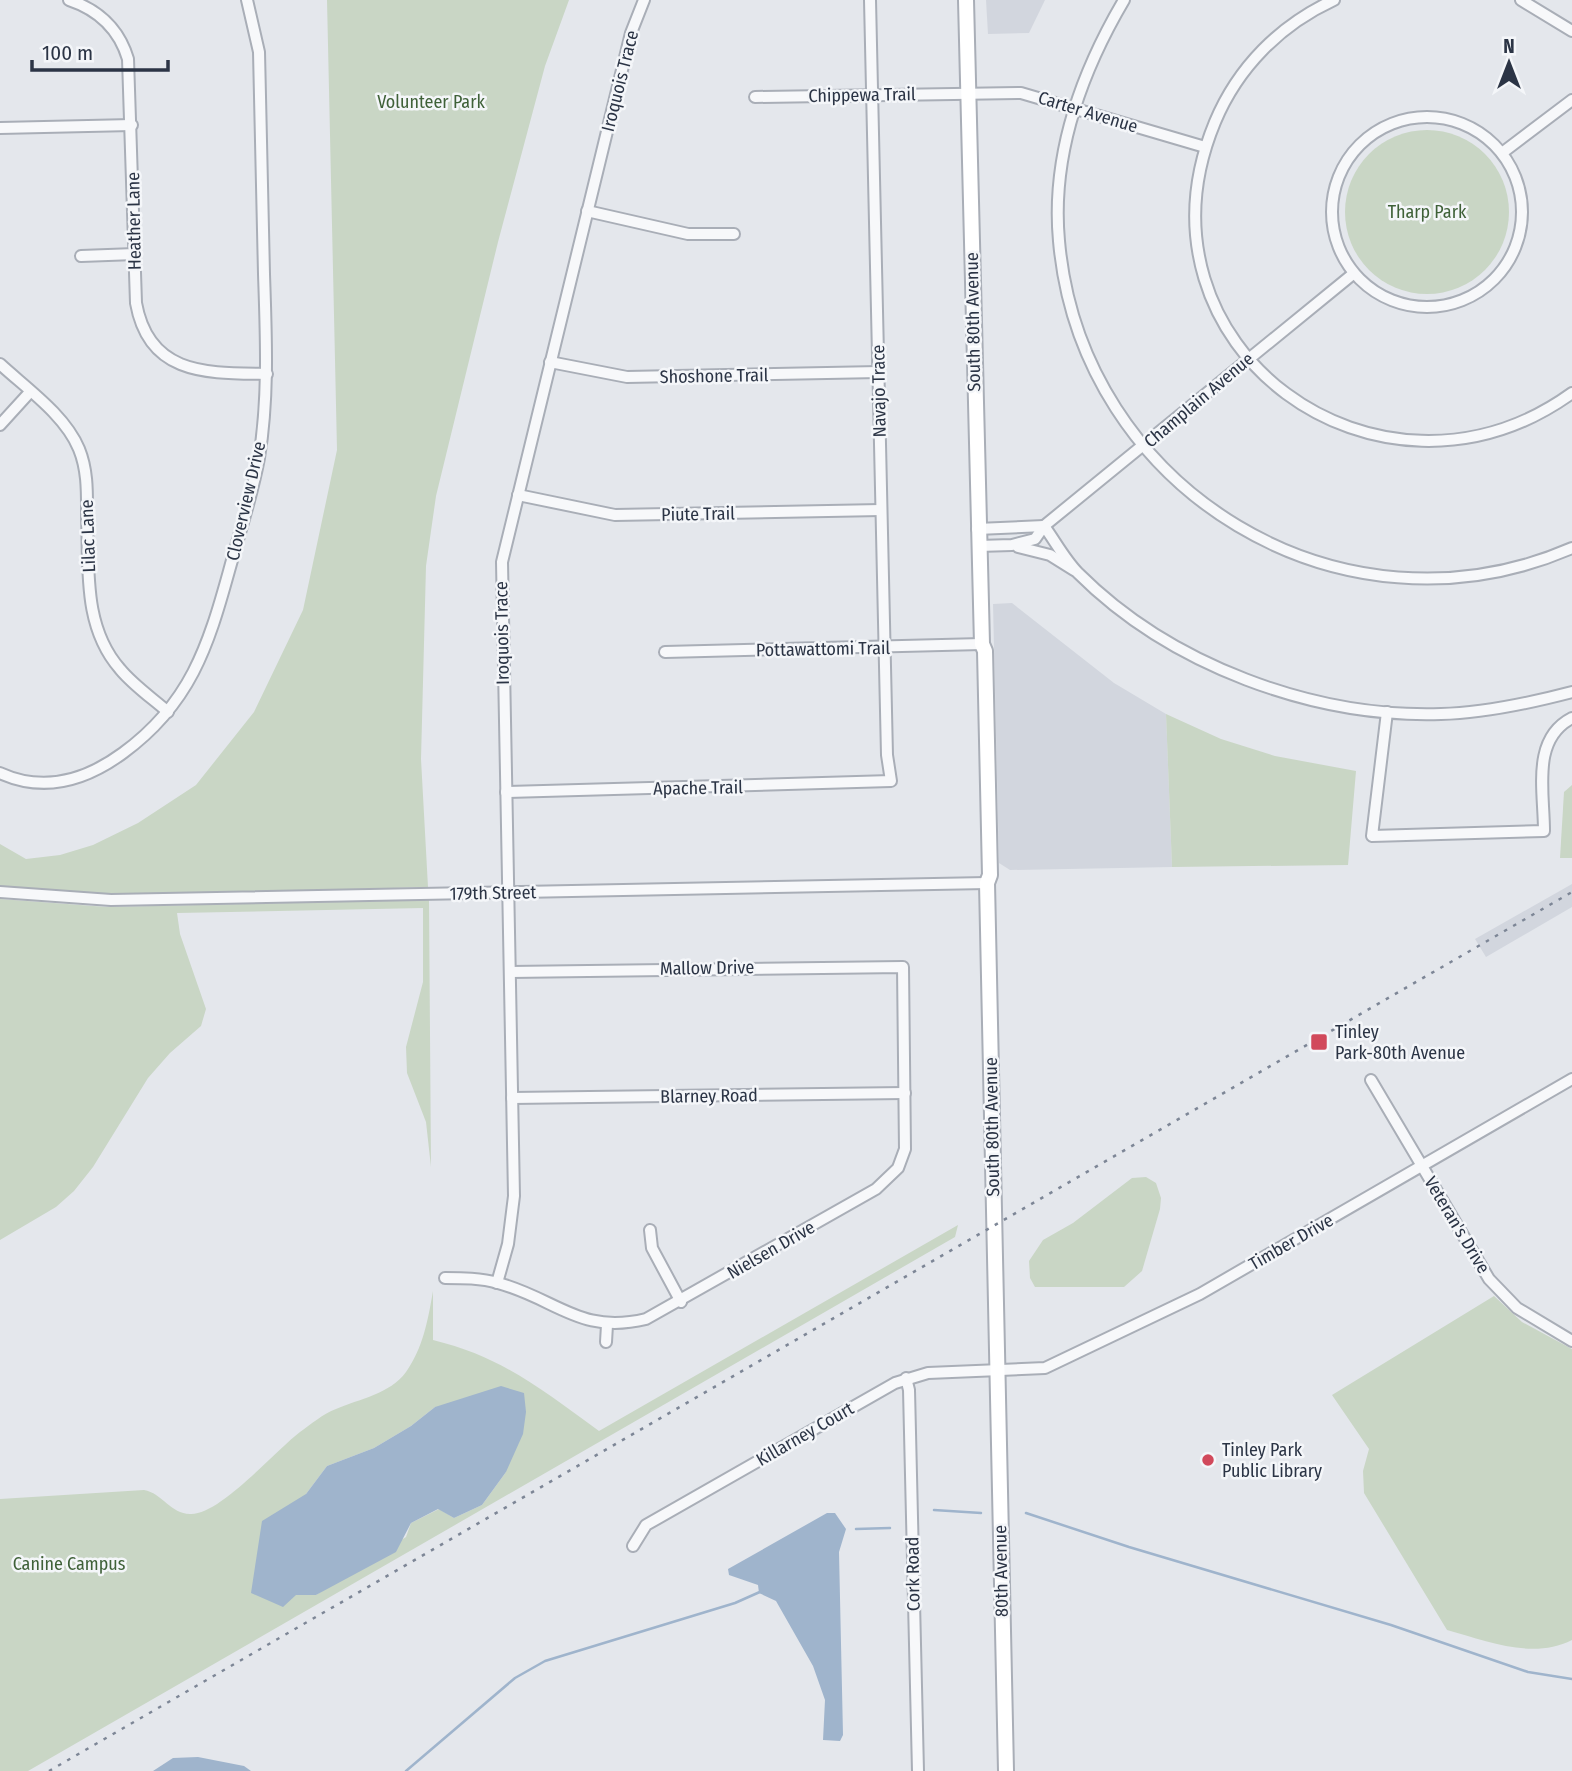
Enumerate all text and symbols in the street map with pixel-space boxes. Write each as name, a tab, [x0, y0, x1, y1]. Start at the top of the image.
scale bar	[32, 28, 168, 72]
street label: Iroquois Trace	[597, 28, 643, 134]
north arrow	[1474, 28, 1544, 98]
text: N	[1503, 35, 1515, 58]
text: 100 m	[42, 40, 93, 66]
street label: Chippewa Trail	[808, 83, 916, 107]
street label: Carter Avenue	[1035, 86, 1141, 138]
park label: Volunteer Park	[377, 91, 485, 113]
street label: Heather Lane	[122, 172, 146, 270]
park label: Tharp Park	[1388, 201, 1467, 223]
street label: South 80th Avenue	[961, 252, 985, 392]
street label: Navajo Trace	[867, 344, 891, 438]
street label: Champlain Avenue	[1140, 348, 1258, 452]
street label: Shoshone Trail	[659, 364, 769, 388]
street label: Cloverview Drive	[222, 439, 270, 563]
street label: Lilac Lane	[76, 499, 100, 573]
street label: Piute Trail	[661, 502, 735, 526]
street label: Iroquois Trace	[490, 581, 514, 685]
street label: Pottawattomi Trail	[756, 637, 891, 661]
street label: Apache Trail	[653, 776, 743, 800]
street label: 179th Street	[449, 881, 537, 905]
street label: Mallow Drive	[660, 956, 755, 980]
place label: Tinley Park-80th Avenue	[1335, 1021, 1465, 1064]
marker: Tinley Park-80th Avenue	[1309, 1032, 1329, 1052]
street label: South 80th Avenue	[980, 1057, 1004, 1197]
street label: Blarney Road	[660, 1084, 758, 1108]
street label: Veteran's Drive	[1419, 1172, 1495, 1278]
street label: Timber Drive	[1245, 1209, 1337, 1275]
street label: Nielsen Drive	[723, 1216, 819, 1284]
street label: Killarney Court	[752, 1397, 858, 1471]
place label: Tinley Park Public Library	[1222, 1439, 1322, 1482]
marker: Tinley Park Public Library	[1200, 1452, 1216, 1468]
street label: 80th Avenue	[989, 1525, 1013, 1617]
street label: Cork Road	[901, 1537, 925, 1611]
park label: Canine Campus	[13, 1553, 126, 1575]

